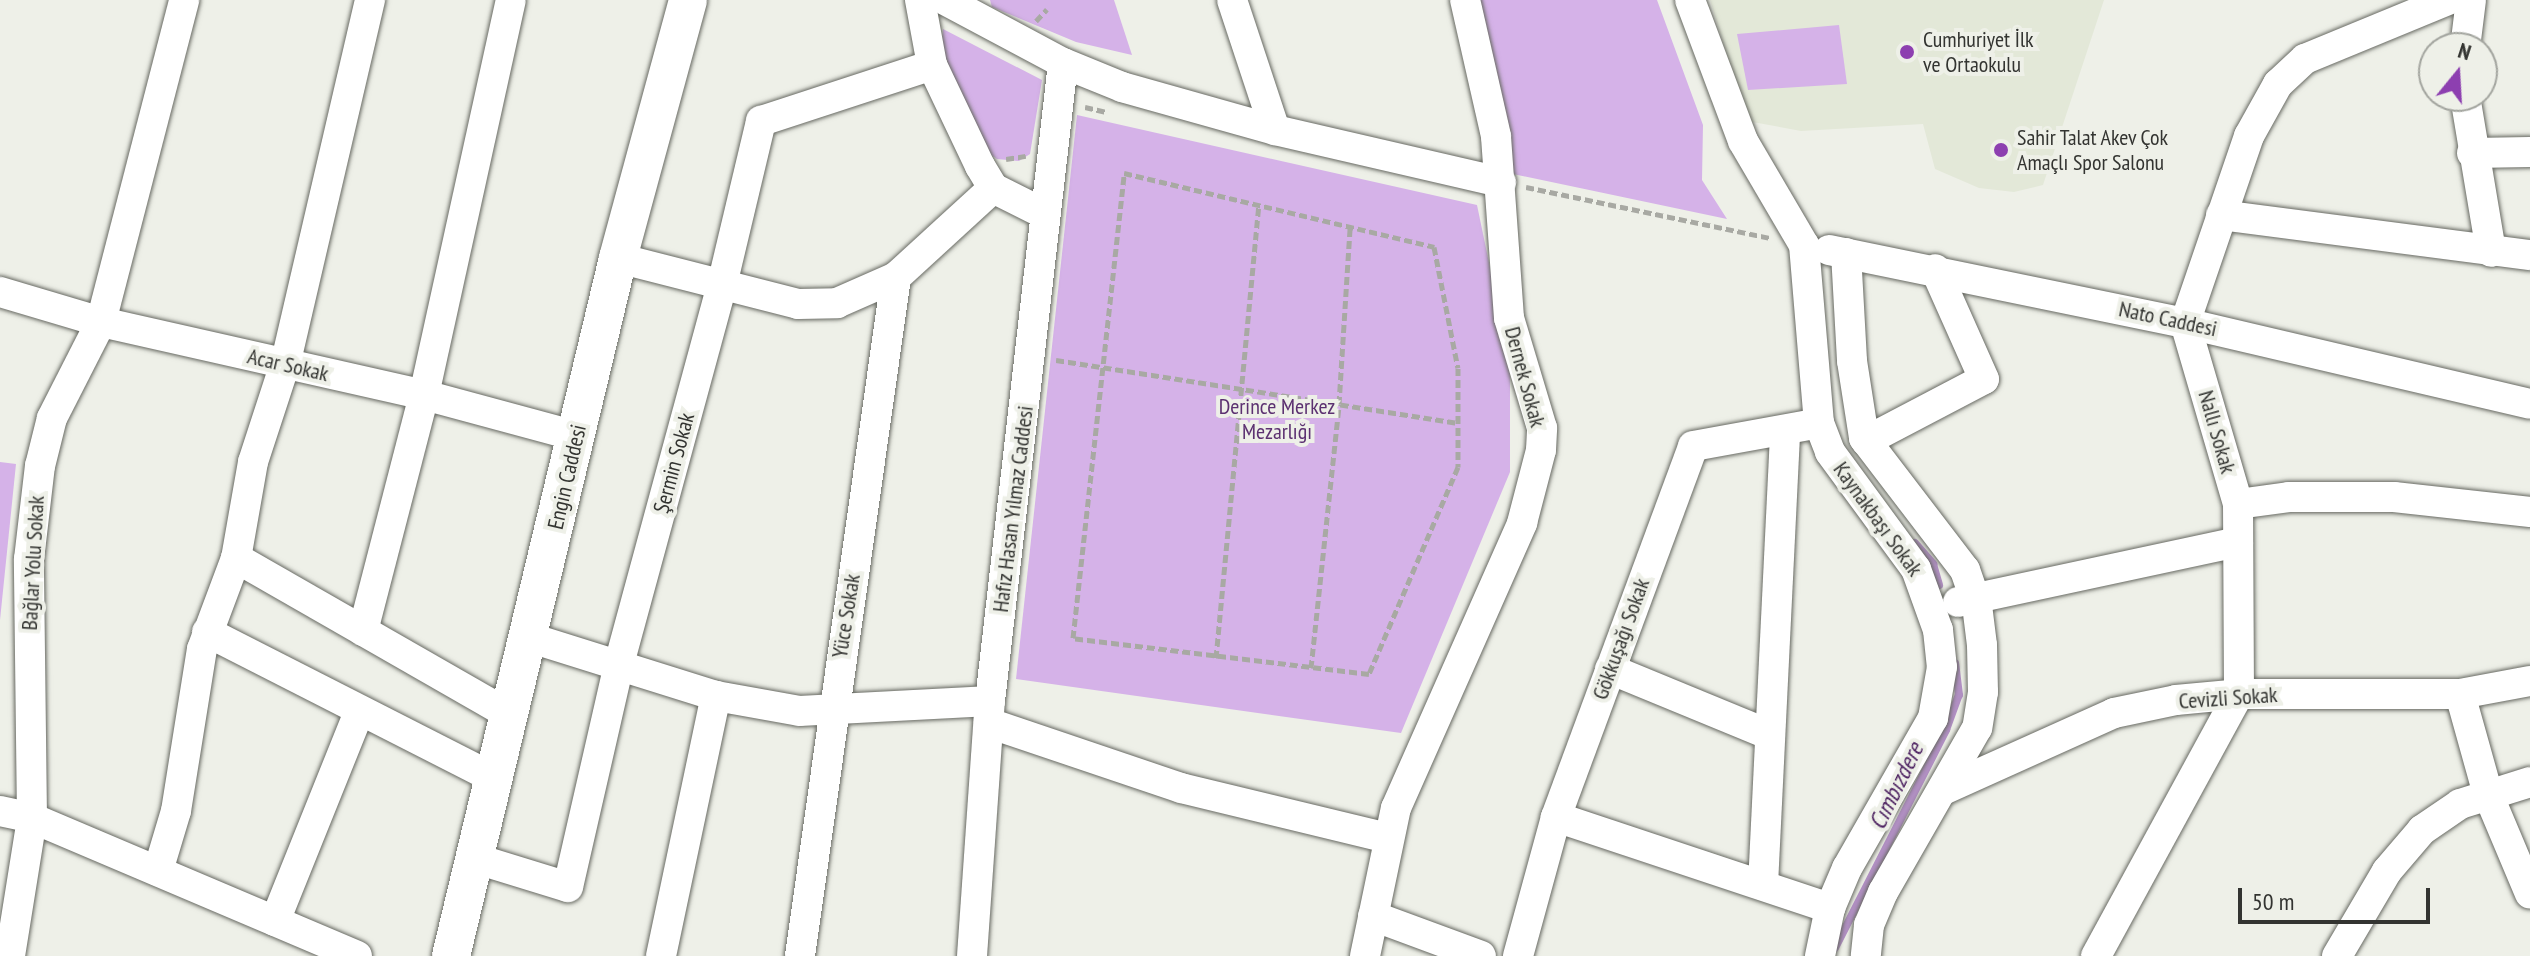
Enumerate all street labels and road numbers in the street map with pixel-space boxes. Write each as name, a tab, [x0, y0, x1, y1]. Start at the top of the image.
street label: Nato Caddesi	[2117, 296, 2219, 342]
street label: Dernek Sokak	[1499, 324, 1551, 430]
street label: Acar Sokak	[245, 343, 331, 387]
street label: Nallı Sokak	[2193, 387, 2241, 477]
street label: Hafız Hasan Yılmaz Caddesi	[987, 404, 1039, 614]
street label: Şermin Sokak	[648, 410, 700, 516]
street label: Engin Caddesi	[542, 422, 592, 532]
street label: Kaynakbaşı Sokak	[1828, 457, 1928, 581]
street label: Bağlar Yolu Sokak	[16, 495, 50, 631]
street label: Yüce Sokak	[826, 572, 866, 660]
street label: Gökkuşağı Sokak	[1587, 575, 1655, 703]
street label: Cevizli Sokak	[2178, 681, 2278, 715]

